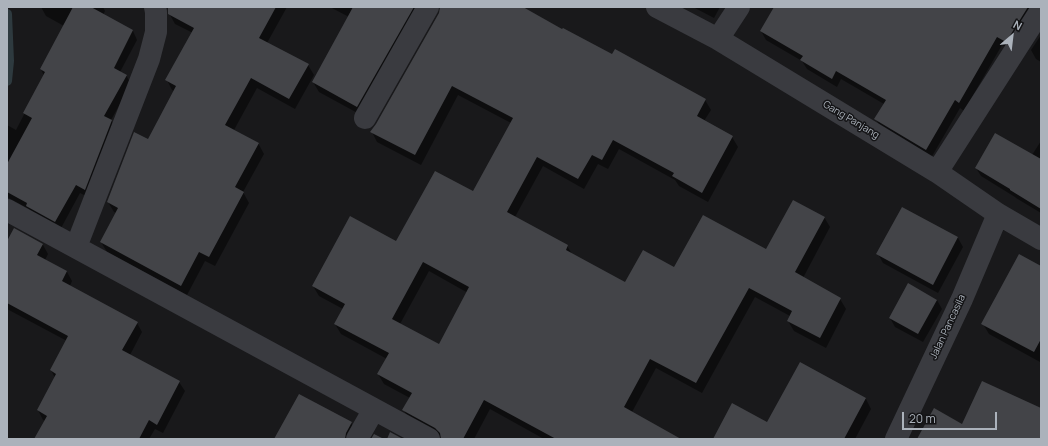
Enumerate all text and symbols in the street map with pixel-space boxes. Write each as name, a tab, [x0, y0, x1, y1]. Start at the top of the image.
north arrow	[992, 16, 1032, 56]
text: N	[1011, 16, 1025, 33]
street label: Gang Panjang	[821, 98, 881, 142]
street label: Jalan Pancasila	[928, 293, 968, 361]
scale bar	[904, 404, 999, 430]
text: 20 m	[909, 410, 936, 427]

